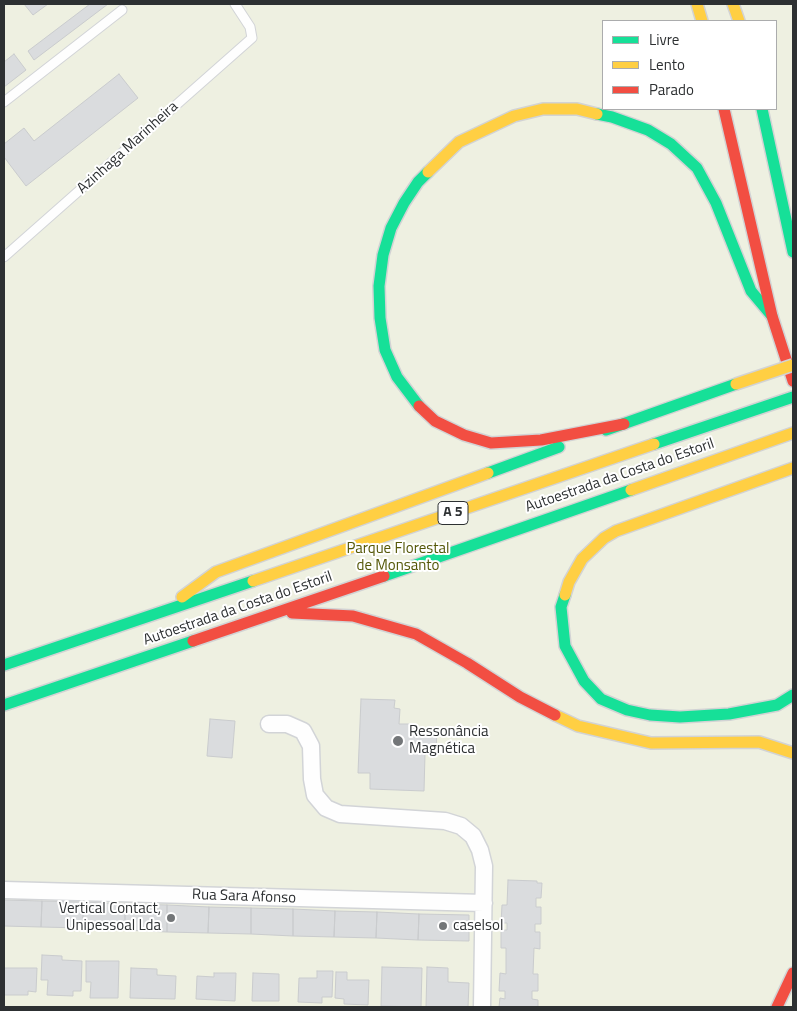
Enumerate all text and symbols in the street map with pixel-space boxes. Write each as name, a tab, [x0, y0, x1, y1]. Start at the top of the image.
legend	[602, 20, 777, 110]
text: Livre	[649, 28, 679, 51]
text: Lento	[649, 53, 685, 76]
text: Parado	[649, 78, 694, 101]
street label: Azinhaga Marinheira	[74, 98, 182, 198]
street label: Autoestrada da Costa do Estoril	[523, 435, 717, 517]
road number: A 5	[438, 502, 468, 524]
park label: Parque Florestal de Monsanto	[346, 540, 450, 575]
street label: Autoestrada da Costa do Estoril	[141, 568, 335, 650]
place label: Ressonância Magnética	[409, 723, 489, 758]
marker: Ressonância Magnética	[391, 734, 405, 748]
street label: Rua Sara Afonso	[192, 886, 296, 908]
place label: Vertical Contact, Unipessoal Lda	[59, 900, 161, 935]
marker: Vertical Contact, Unipessoal Lda	[165, 912, 177, 924]
place label: caselsol	[453, 917, 503, 935]
marker: caselsol	[437, 920, 449, 932]

